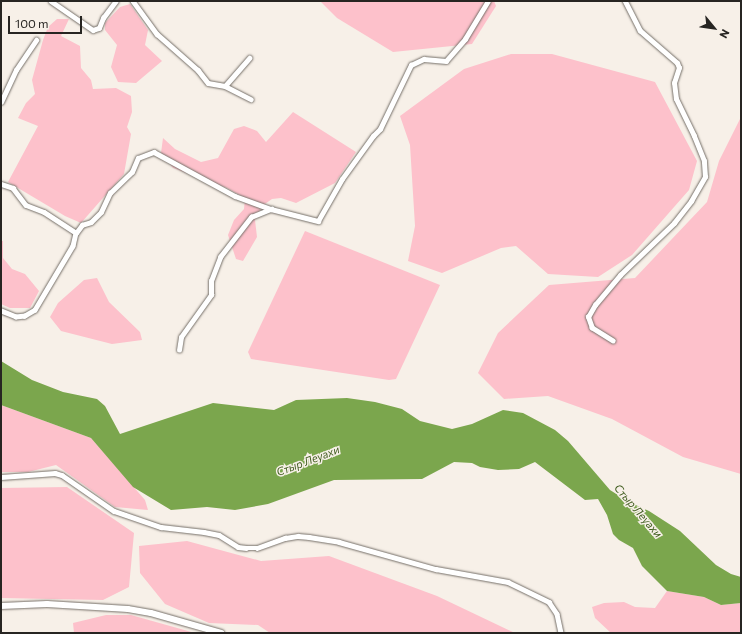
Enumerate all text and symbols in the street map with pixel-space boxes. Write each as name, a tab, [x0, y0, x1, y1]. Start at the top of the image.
scale bar	[10, 8, 84, 34]
north arrow	[694, 8, 734, 48]
text: 100 m	[15, 16, 49, 30]
text: N	[717, 27, 733, 41]
water label: Стыр Леуахи	[275, 443, 341, 479]
water label: Стыр Леуахи	[611, 482, 665, 540]

